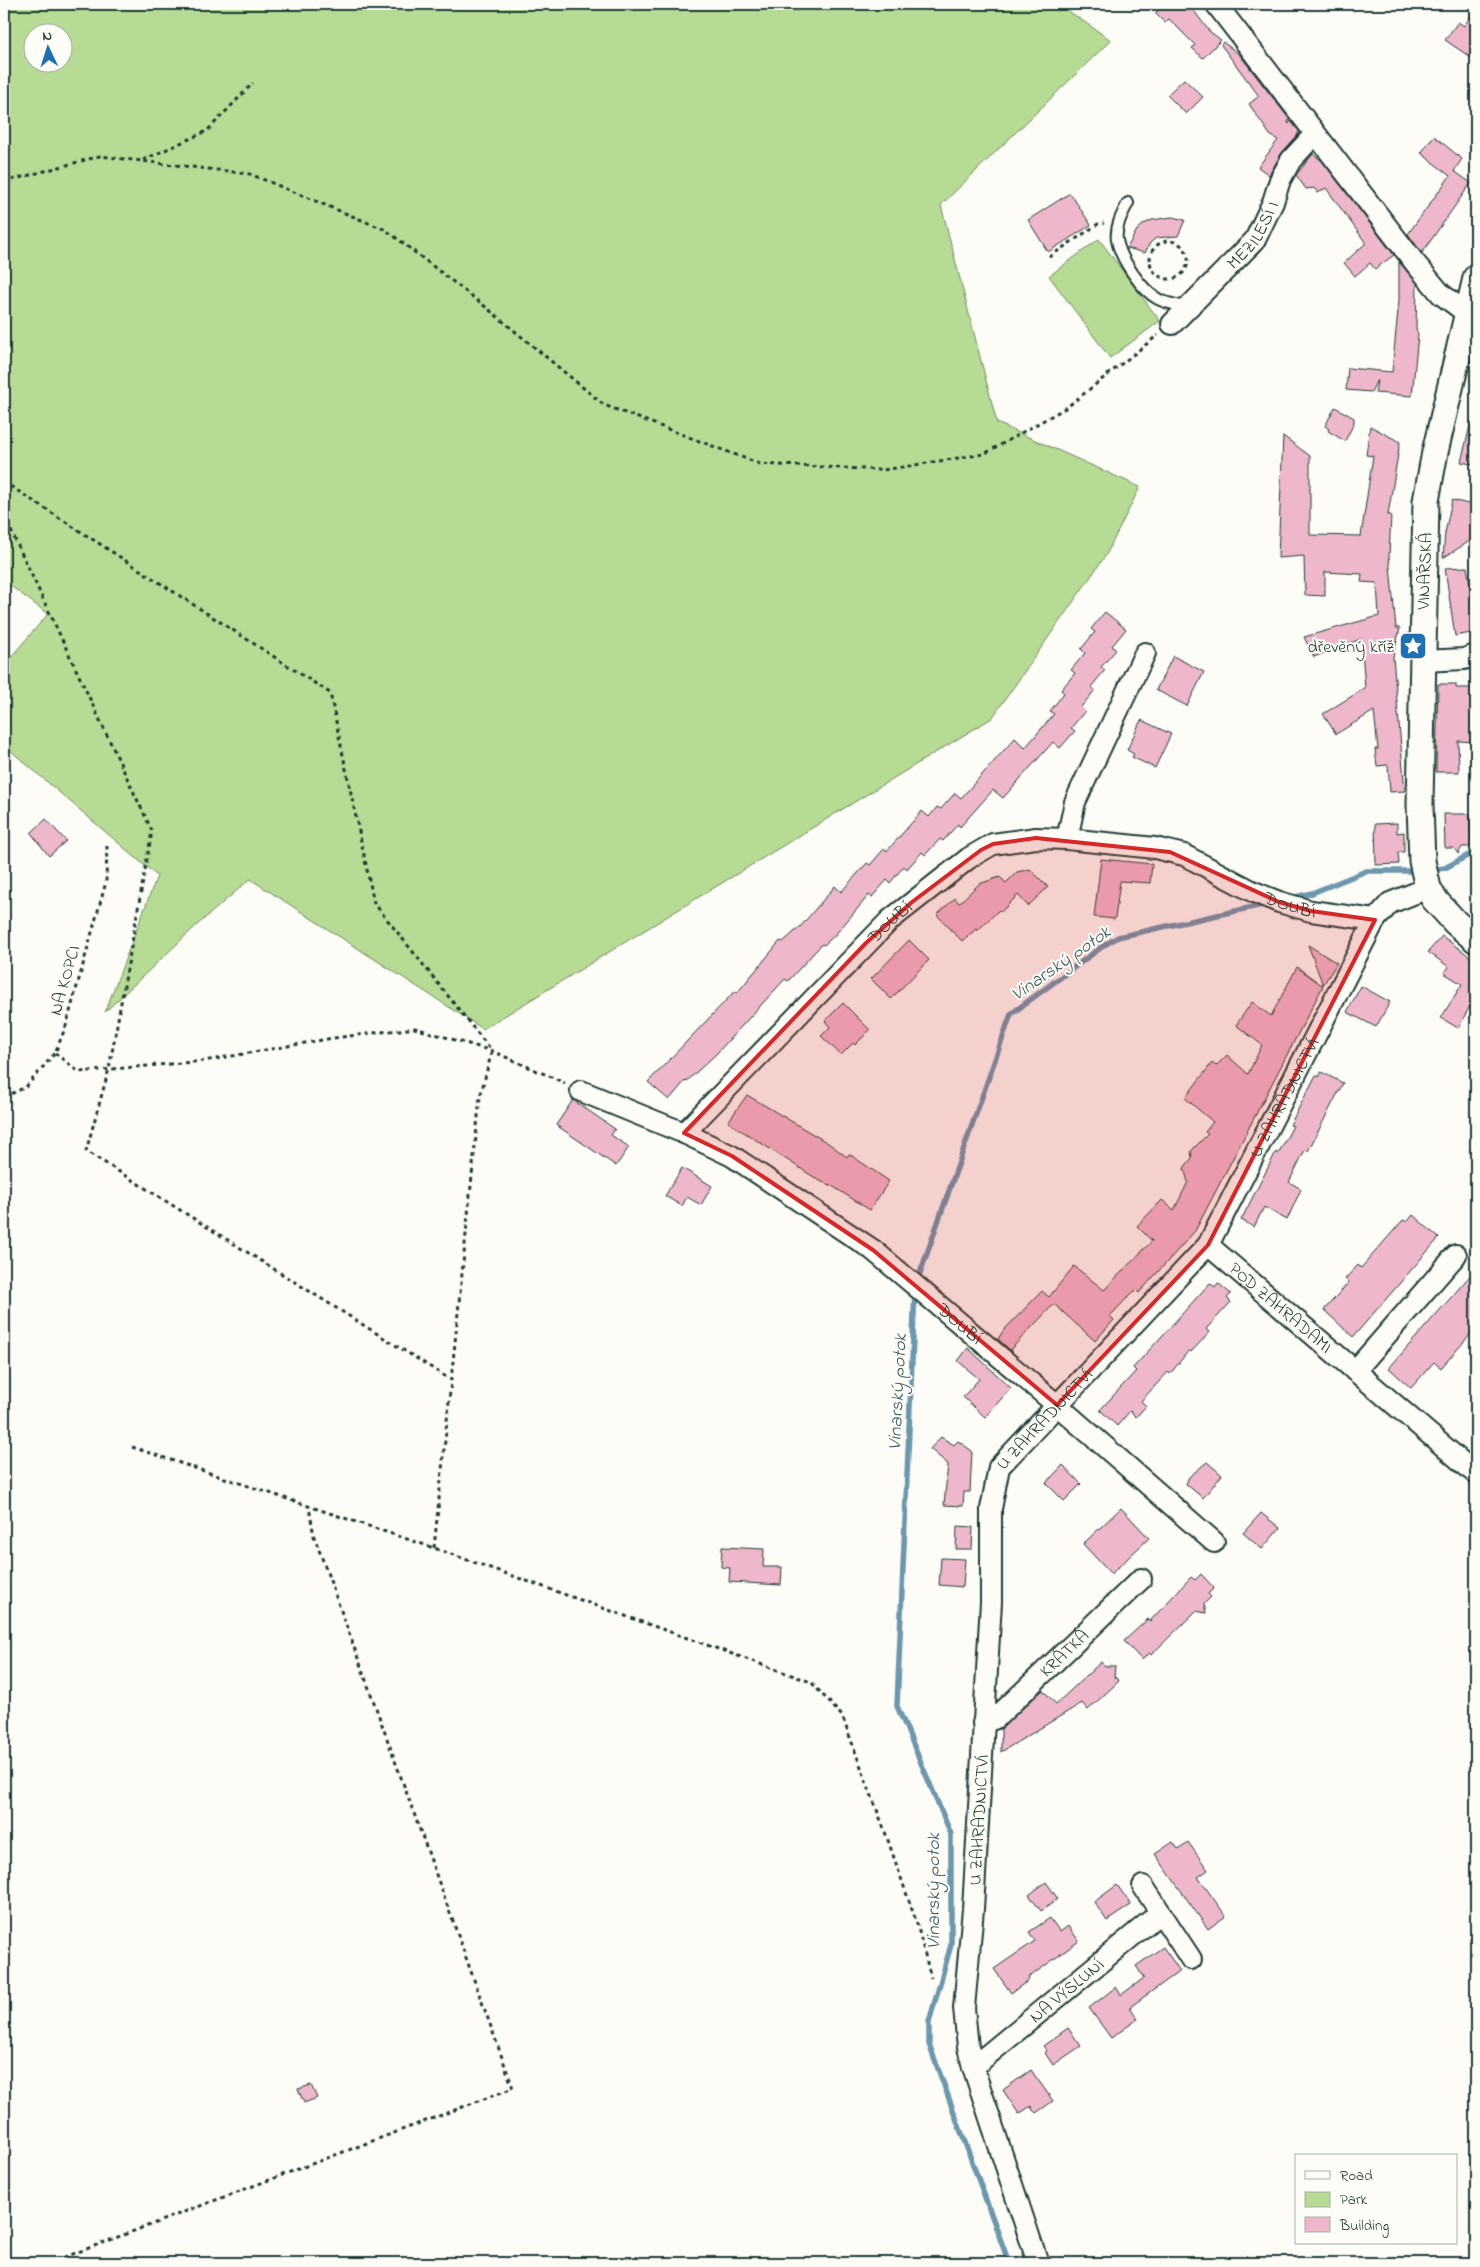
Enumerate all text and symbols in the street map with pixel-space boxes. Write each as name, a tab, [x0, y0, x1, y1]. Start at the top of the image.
north arrow	[22, 22, 72, 72]
text: N	[42, 26, 53, 47]
street label: MEZILESÍ I	[1222, 197, 1287, 276]
street label: VINAŘSKÁ	[1412, 532, 1440, 611]
place icon: dřevěný kříž	[1398, 631, 1428, 661]
place label: dřevěný kříž	[1308, 635, 1394, 661]
street label: DOUBÍ	[1259, 886, 1317, 927]
street label: DOUBÍ	[862, 896, 919, 951]
water label: Vinarský potok	[1006, 919, 1117, 1008]
street label: NA KOPCI	[44, 942, 88, 1019]
street label: U ZAHRADNICTVÍ	[1244, 1034, 1327, 1163]
street label: POD ZAHRADAMI	[1222, 1257, 1337, 1361]
street label: DOUBÍ	[930, 1297, 988, 1352]
water label: Vinarský potok	[882, 1333, 915, 1451]
street label: U ZAHRADNICTVÍ	[991, 1364, 1100, 1477]
street label: KRÁTKÁ	[1035, 1624, 1096, 1684]
street label: U ZAHRADNICTVÍ	[963, 1754, 997, 1886]
water label: Vinarský potok	[921, 1832, 948, 1949]
street label: NA VÝSLUNÍ	[1024, 1953, 1111, 2030]
legend	[1295, 2154, 1458, 2244]
text: Road	[1340, 2165, 1373, 2187]
text: Park	[1340, 2189, 1368, 2211]
text: Building	[1339, 2215, 1389, 2238]

